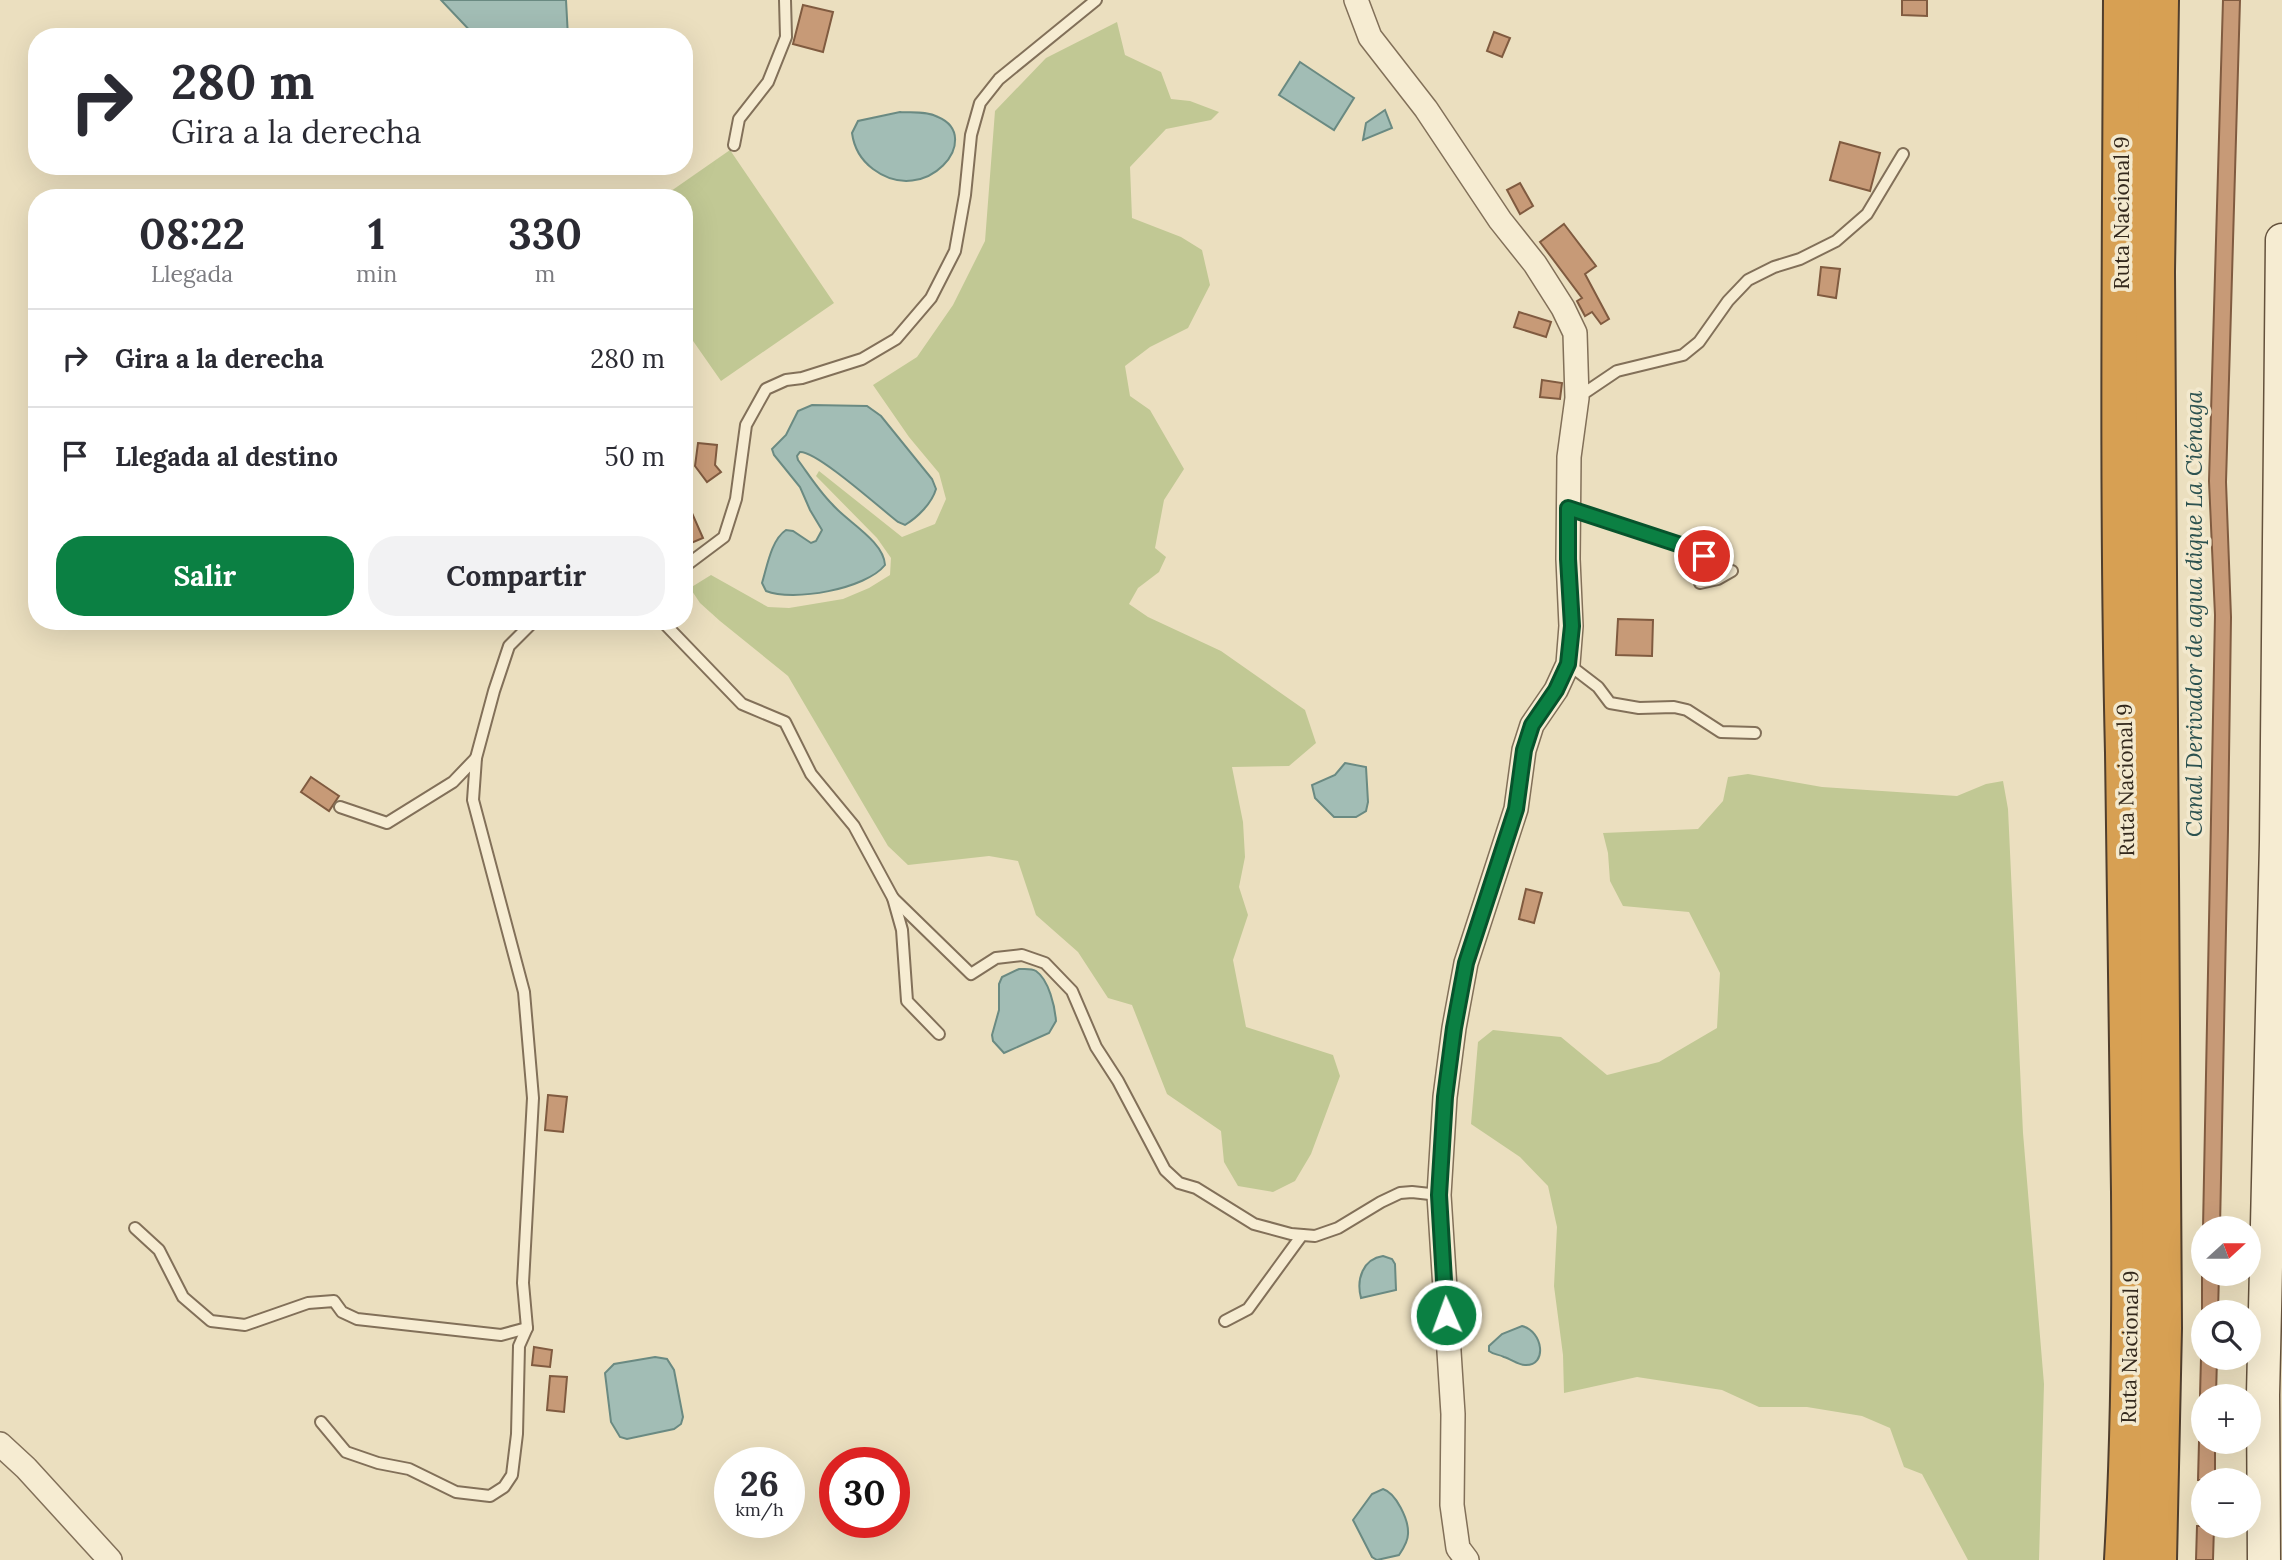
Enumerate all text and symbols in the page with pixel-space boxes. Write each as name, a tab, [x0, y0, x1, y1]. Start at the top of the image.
text: 280 m	[171, 50, 314, 112]
icon: right	[56, 56, 147, 147]
text: Gira a la derecha	[171, 111, 421, 152]
street label: Ruta Nacional 9	[2108, 136, 2135, 290]
text: 08:22	[139, 207, 245, 261]
text: 1	[368, 207, 385, 261]
text: 330	[508, 207, 582, 261]
text: Llegada	[151, 259, 233, 288]
text: min	[356, 259, 397, 288]
text: m	[535, 259, 555, 288]
icon: right	[56, 339, 94, 377]
text: Gira a la derecha	[115, 342, 324, 375]
text: 280 m	[590, 342, 665, 375]
water label: Canal Derivador de agua dique La Ciénaga	[2179, 390, 2208, 837]
icon: arrive	[56, 437, 94, 475]
text: Llegada al destino	[115, 440, 338, 473]
text: 50 m	[605, 440, 665, 473]
pin	[1674, 526, 1734, 586]
button: Salir	[56, 536, 354, 616]
button: Compartir	[368, 536, 665, 616]
icon: arrive	[1685, 537, 1723, 575]
street label: Ruta Nacional 9	[2111, 703, 2140, 857]
north arrow	[2191, 1216, 2261, 1286]
map controls	[2191, 1216, 2261, 1538]
street label: Ruta Nacional 9	[2115, 1270, 2144, 1424]
position arrow	[1409, 1278, 1483, 1352]
button: search	[2191, 1300, 2261, 1370]
button: +	[2191, 1384, 2261, 1454]
speed limit sign: 30	[819, 1447, 910, 1538]
text: 26	[740, 1461, 779, 1506]
button: −	[2191, 1468, 2261, 1538]
text: km/h	[735, 1498, 784, 1521]

